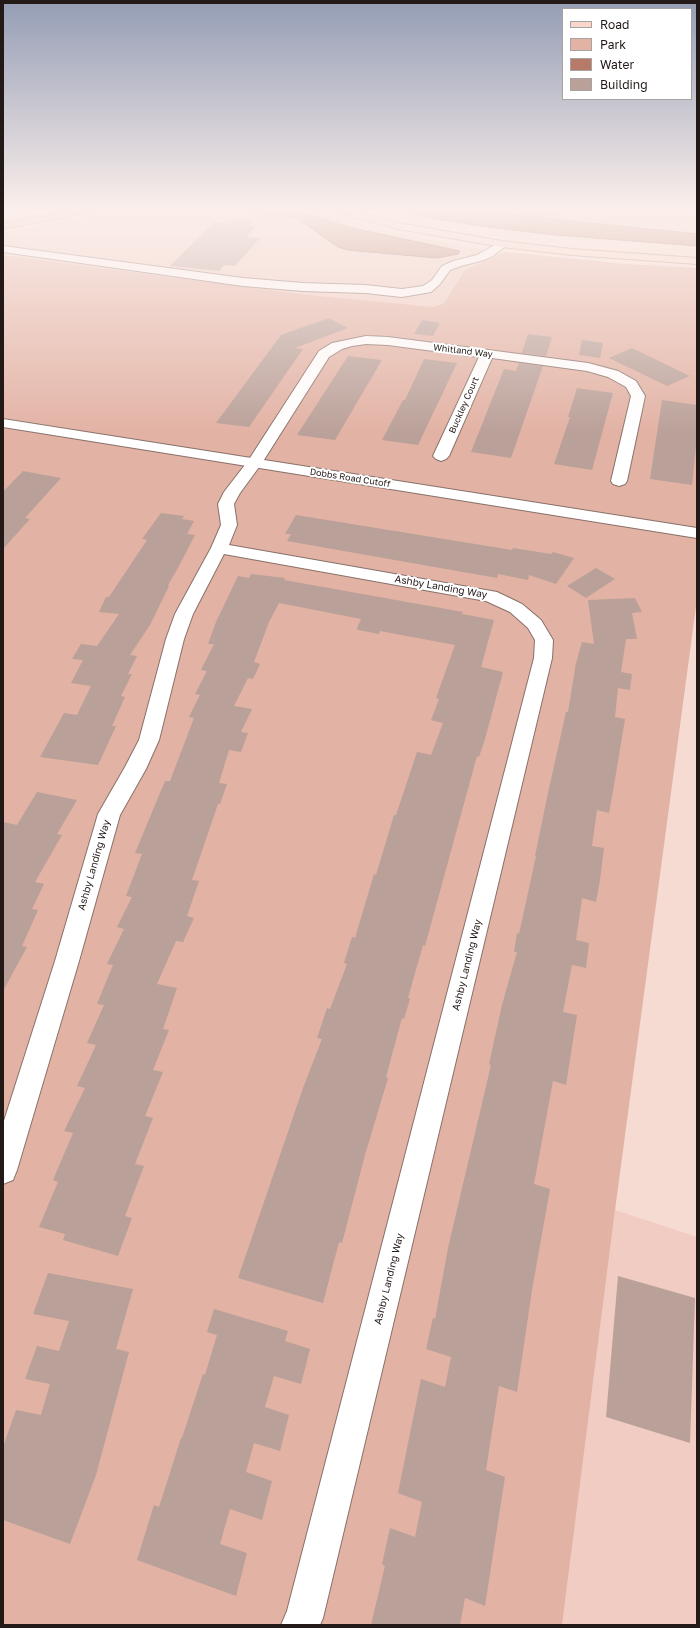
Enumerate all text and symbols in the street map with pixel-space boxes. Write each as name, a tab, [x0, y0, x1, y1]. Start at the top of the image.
legend	[562, 8, 692, 100]
text: Road	[600, 17, 629, 32]
text: Park	[600, 37, 626, 52]
text: Water	[600, 57, 634, 72]
text: Building	[600, 77, 648, 92]
street label: Whitland Way	[433, 342, 493, 360]
street label: Buckley Court	[447, 375, 481, 435]
street label: Dobbs Road Cutoff	[309, 466, 391, 490]
street label: Ashby Landing Way	[394, 573, 488, 601]
street label: Ashby Landing Way	[75, 818, 113, 912]
street label: Ashby Landing Way	[450, 918, 484, 1012]
street label: Ashby Landing Way	[372, 1232, 406, 1326]

